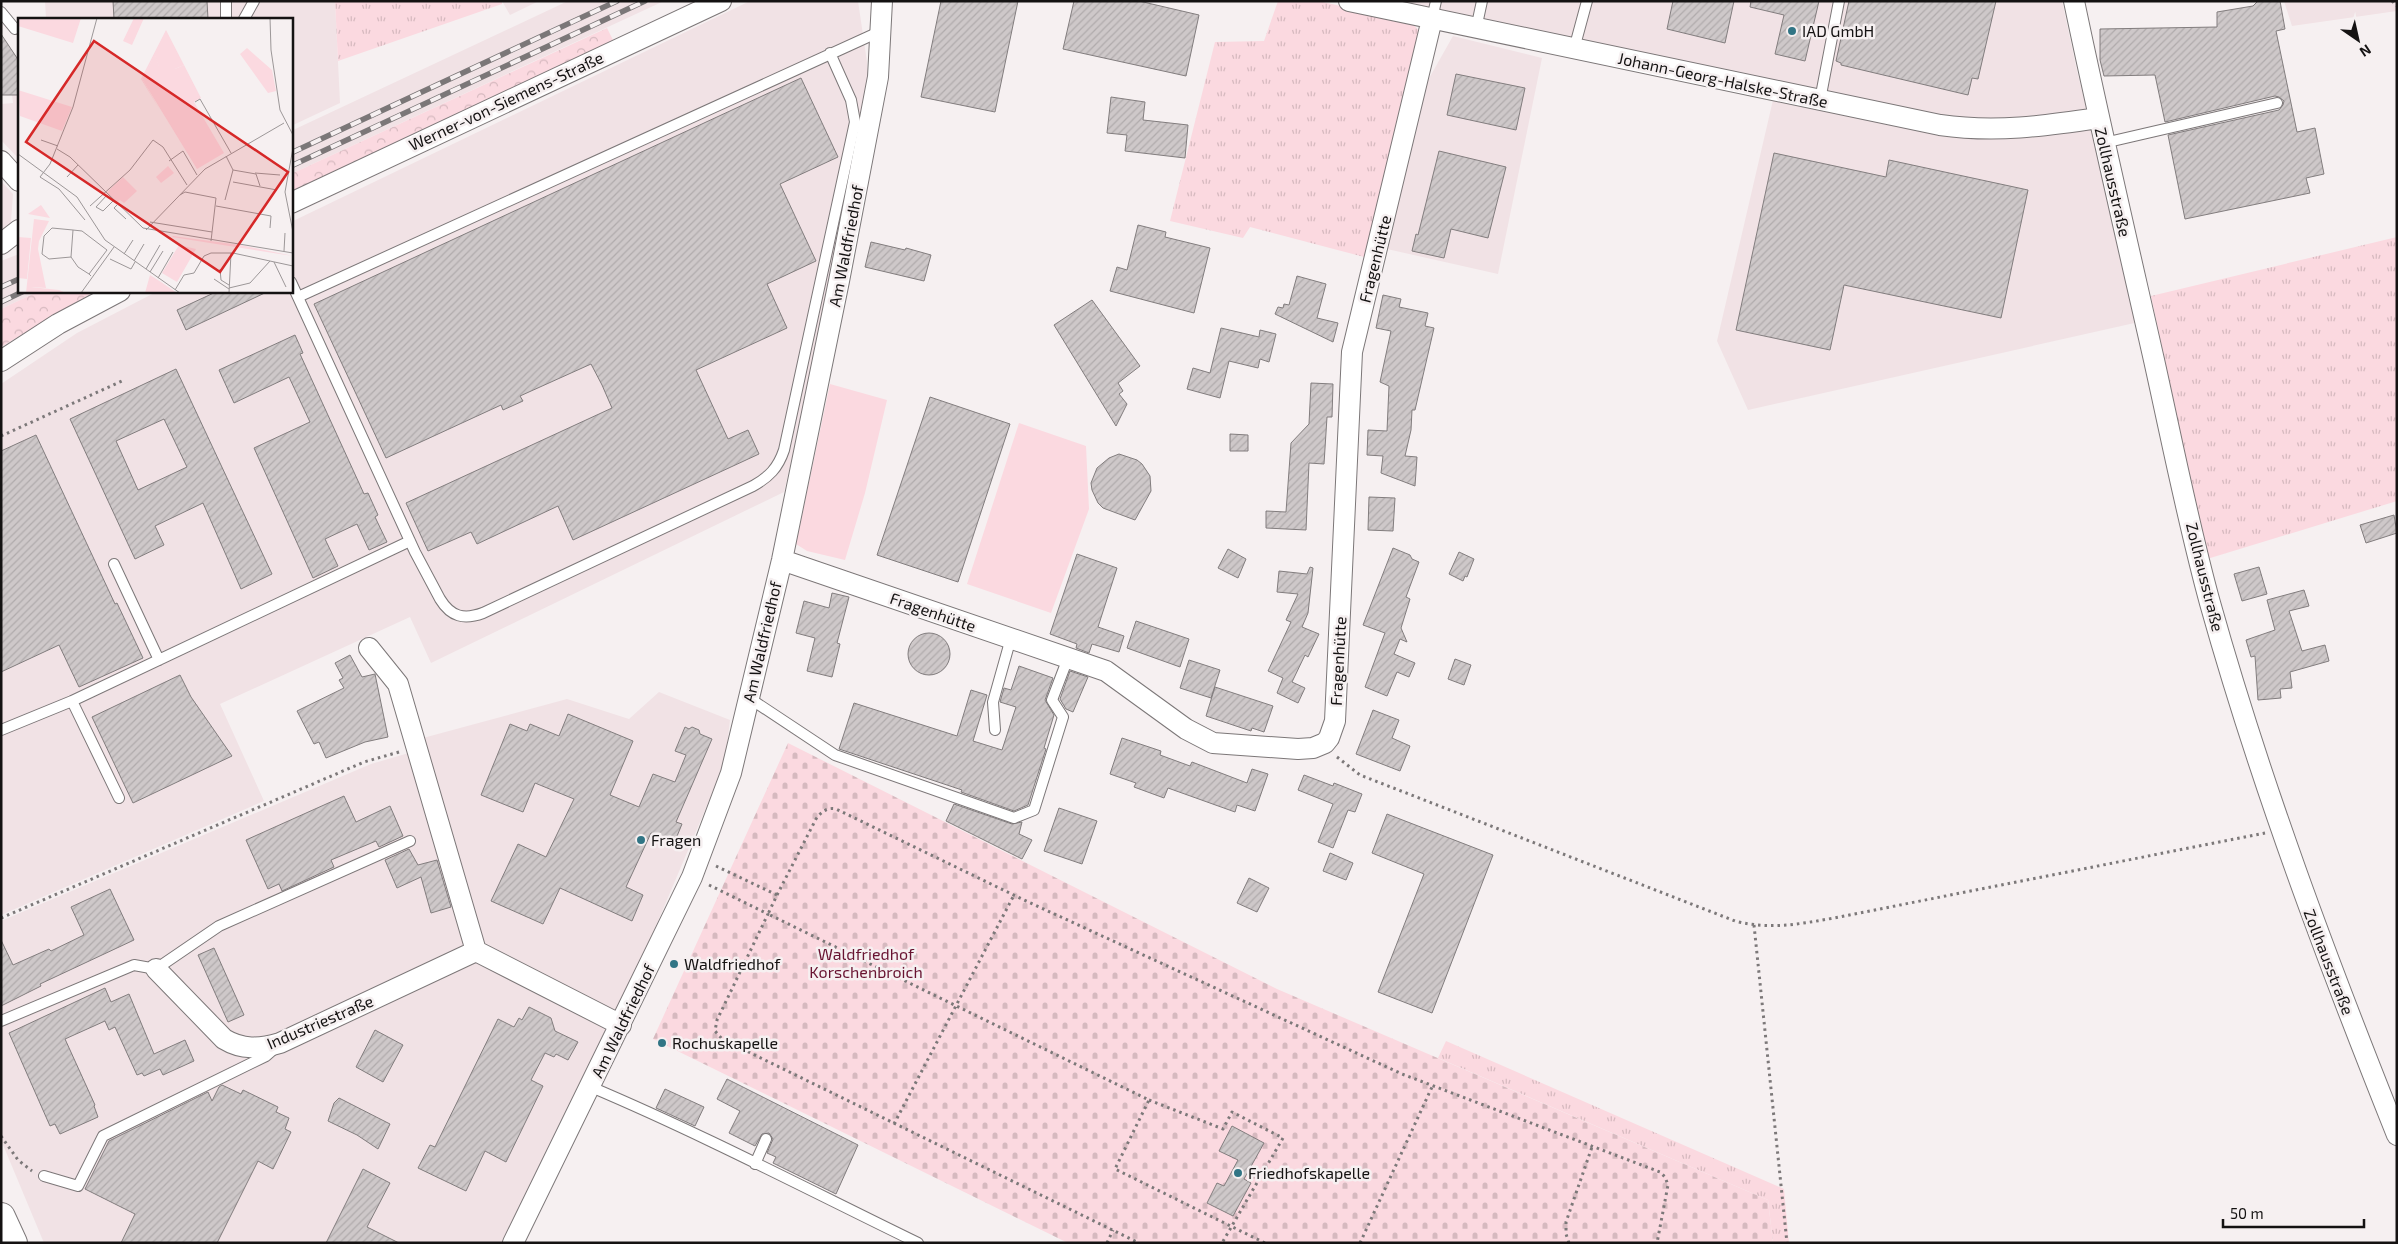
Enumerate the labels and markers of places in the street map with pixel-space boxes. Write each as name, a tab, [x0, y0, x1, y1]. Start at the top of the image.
place label: IAD GmbH	[1802, 21, 1874, 40]
marker: IAD GmbH	[1786, 25, 1798, 37]
place label: Fragen	[651, 830, 701, 849]
marker: Fragen	[635, 834, 647, 846]
place label: Waldfriedhof	[684, 954, 781, 973]
marker: Waldfriedhof	[668, 958, 680, 970]
place label: Rochuskapelle	[672, 1033, 778, 1052]
marker: Rochuskapelle	[656, 1037, 668, 1049]
place label: Friedhofskapelle	[1248, 1163, 1370, 1182]
marker: Friedhofskapelle	[1232, 1167, 1244, 1179]

